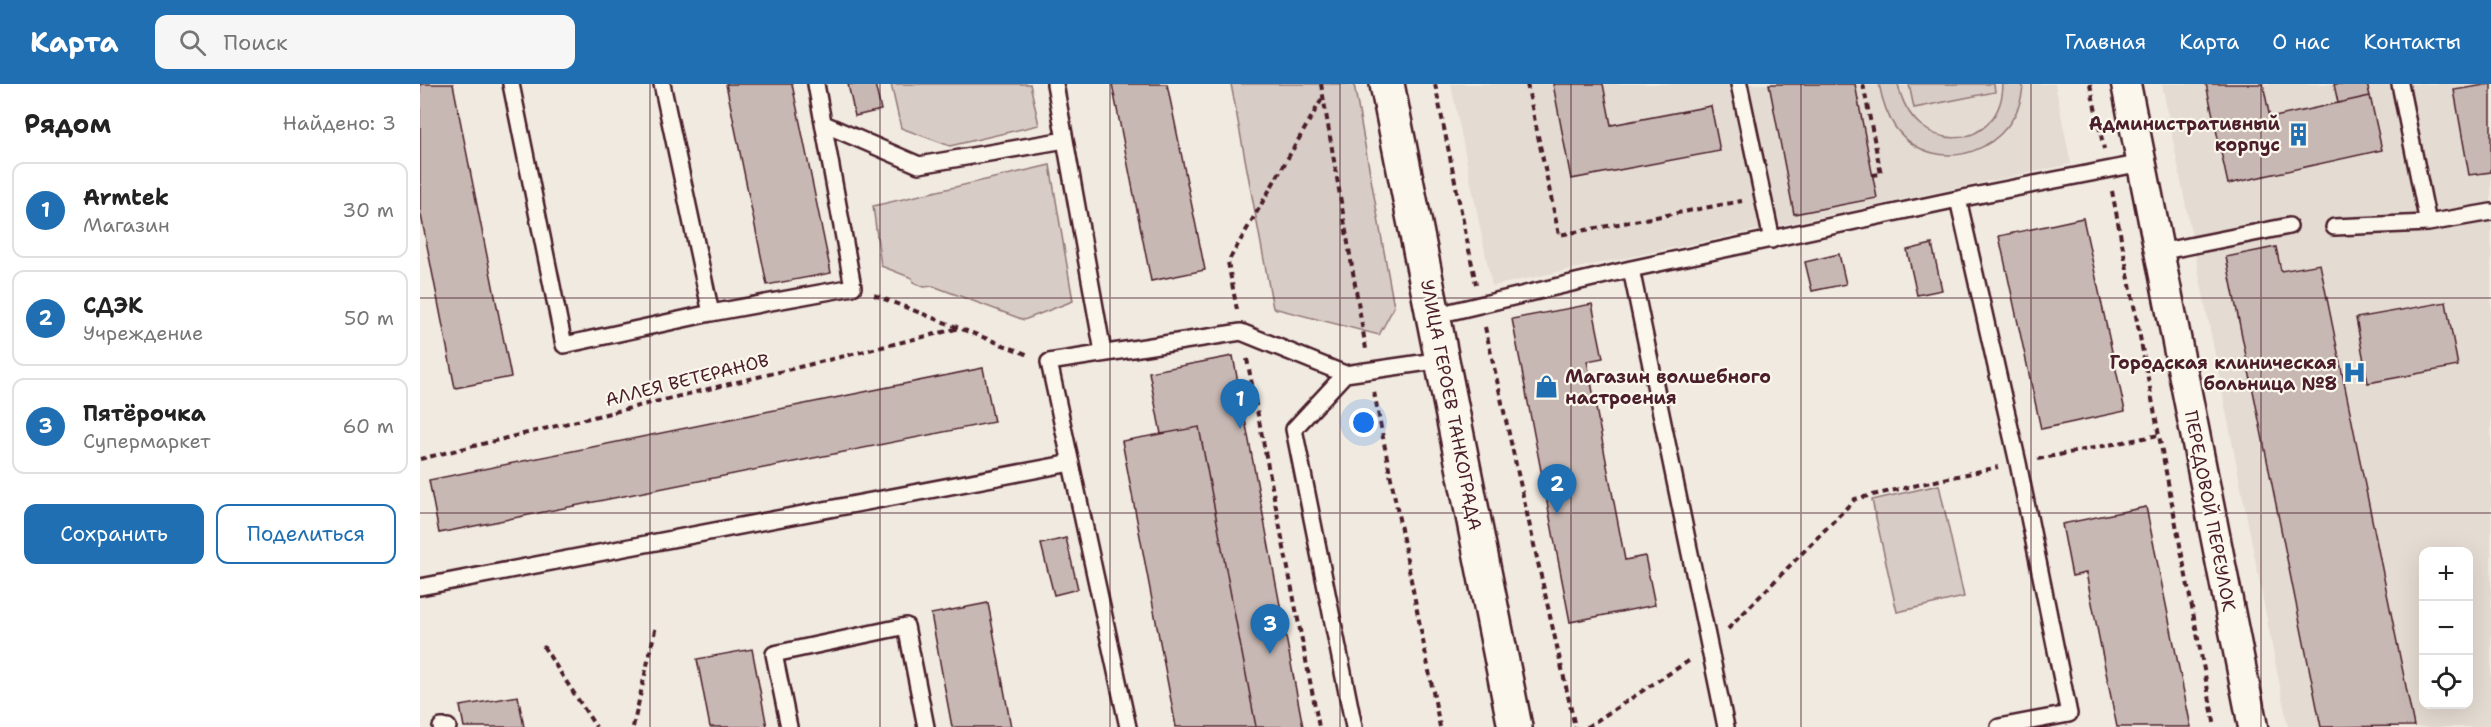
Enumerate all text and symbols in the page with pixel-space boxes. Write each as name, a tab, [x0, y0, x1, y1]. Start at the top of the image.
search box	[155, 15, 575, 69]
text: Карта	[30, 23, 119, 61]
icon: search	[176, 26, 209, 59]
text: Поиск	[224, 28, 288, 57]
text: Главная	[2065, 28, 2146, 56]
text: Карта	[2179, 28, 2239, 56]
text: О нас	[2272, 28, 2330, 56]
text: Контакты	[2363, 28, 2461, 56]
text: Рядом	[24, 106, 111, 141]
text: Найдено: 3	[283, 110, 396, 136]
place label: Административный корпус	[2089, 112, 2280, 157]
building icon: Административный корпус	[2285, 121, 2311, 147]
text: Armtek	[83, 183, 169, 212]
text: 1	[41, 197, 50, 223]
text: 30 m	[342, 197, 394, 223]
text: Магазин	[83, 212, 170, 238]
street label: УЛИЦА ГЕРОЕВ ТАНКОГРАДА	[1415, 277, 1487, 533]
text: СДЭК	[83, 291, 143, 320]
text: 2	[39, 305, 53, 331]
text: 50 m	[344, 305, 394, 331]
text: Учреждение	[83, 320, 203, 346]
street label: АЛЛЕЯ ВЕТЕРАНОВ	[603, 348, 771, 412]
place label: Городская клиническая больница №8	[2110, 351, 2337, 396]
hospital icon: Городская клиническая больница №8	[2342, 360, 2368, 386]
place label: Магазин волшебного настроения	[1565, 365, 1771, 410]
shop icon: Магазин волшебного настроения	[1534, 374, 1560, 400]
pin: 1	[1220, 380, 1260, 429]
text: Пятёрочка	[83, 399, 206, 428]
your location	[1349, 408, 1378, 437]
street label: ПЕРЕДОВОЙ ПЕРЕУЛОК	[2179, 408, 2241, 614]
text: 3	[39, 413, 53, 439]
text: 60 m	[342, 413, 394, 439]
text: Супермаркет	[83, 428, 210, 454]
pin: 2	[1538, 464, 1576, 514]
button: Сохранить	[24, 504, 204, 564]
button: Поделиться	[216, 504, 396, 564]
map controls	[2419, 547, 2473, 709]
button: +	[2419, 547, 2473, 601]
button: −	[2419, 601, 2473, 655]
pin: 3	[1250, 604, 1290, 654]
button: locate	[2419, 655, 2473, 709]

